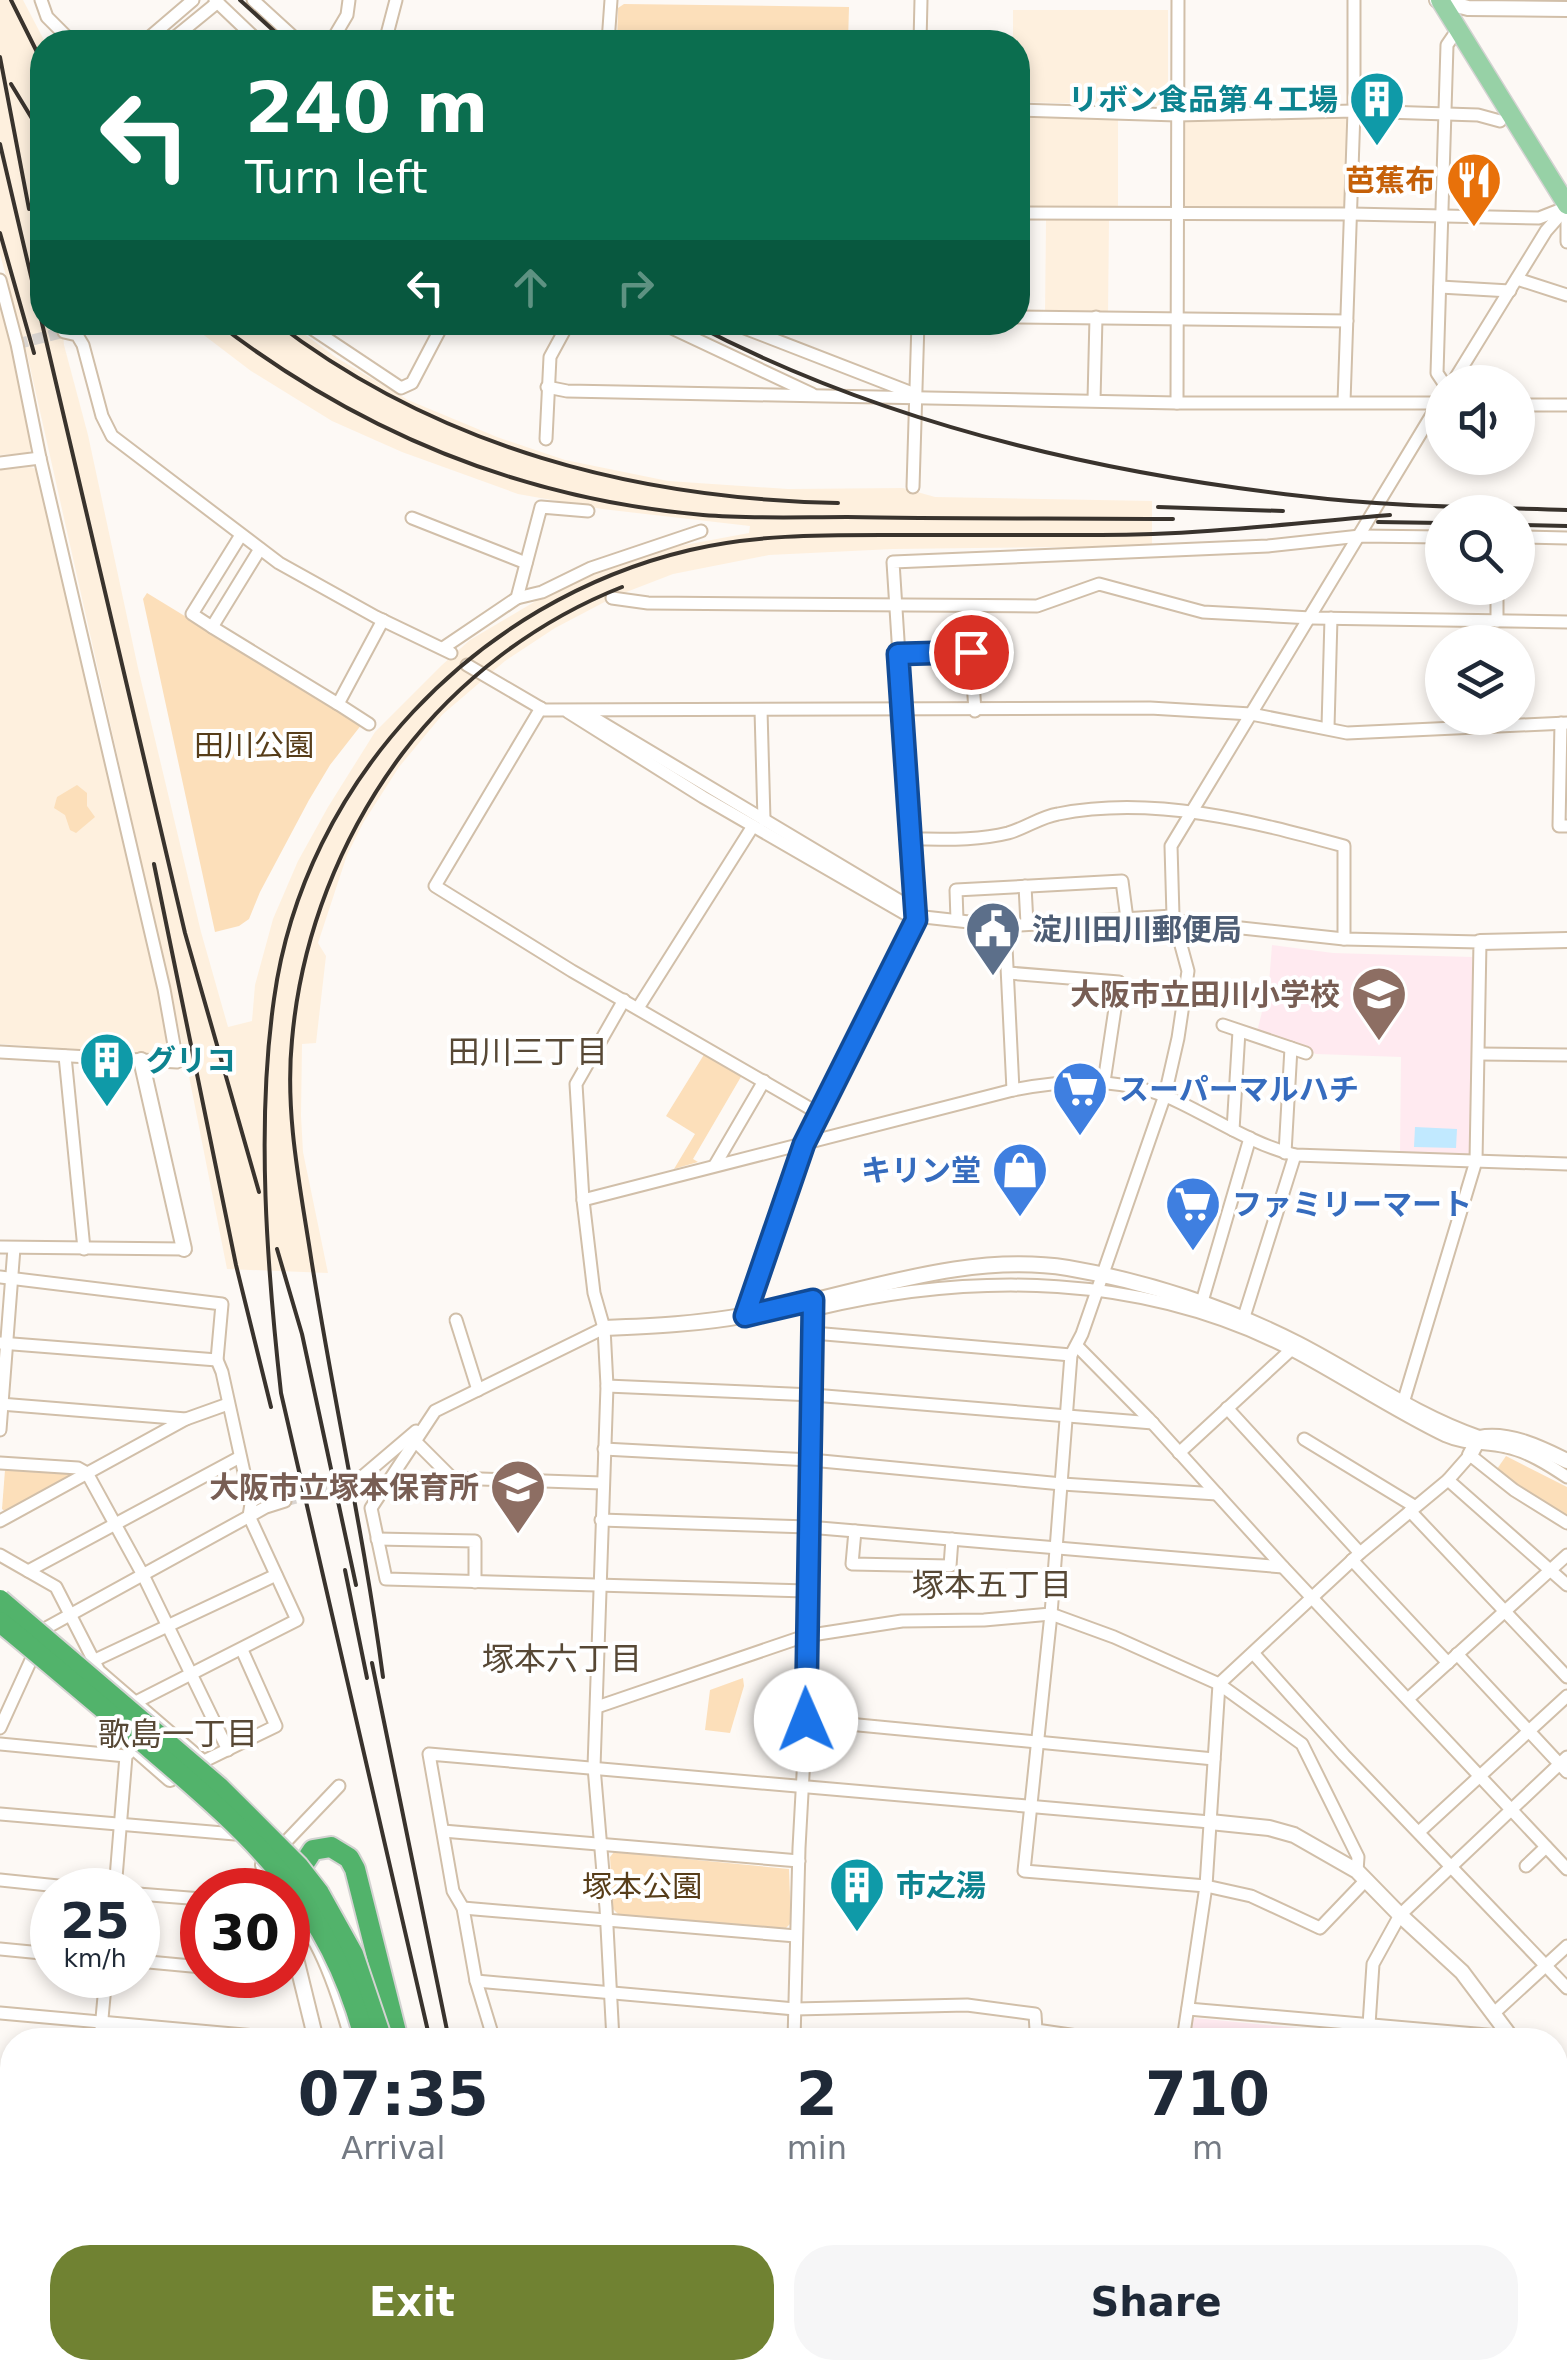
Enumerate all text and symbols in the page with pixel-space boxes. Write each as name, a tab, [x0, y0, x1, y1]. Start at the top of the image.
text: 240 m	[245, 67, 488, 149]
building icon: リボン食品第４工場	[1347, 69, 1407, 148]
icon: left	[80, 70, 210, 200]
place label: リボン食品第４工場	[1068, 82, 1338, 117]
restaurant icon: 芭蕉布	[1444, 150, 1504, 229]
text: Turn left	[245, 151, 428, 204]
place label: 芭蕉布	[1345, 163, 1435, 198]
icon: left	[398, 260, 453, 315]
icon: ahead	[503, 260, 558, 315]
icon: right	[608, 260, 663, 315]
map controls	[1425, 365, 1535, 735]
button: sound	[1425, 365, 1535, 475]
button: search	[1425, 495, 1535, 605]
pin	[929, 610, 1014, 695]
icon: arrive	[944, 625, 999, 680]
button: layers	[1425, 625, 1535, 735]
park label: 田川公園	[194, 728, 314, 763]
public building icon: 淀川田川郵便局	[963, 899, 1023, 978]
place label: 淀川田川郵便局	[1032, 912, 1242, 947]
school or university icon: 大阪市立田川小学校	[1349, 964, 1409, 1043]
place label: 大阪市立田川小学校	[1070, 977, 1340, 1012]
building icon: グリコ	[77, 1030, 137, 1109]
district label: 田川三丁目	[448, 1033, 608, 1071]
place label: グリコ	[146, 1043, 236, 1078]
supermarket icon: スーパーマルハチ	[1050, 1059, 1110, 1138]
place label: スーパーマルハチ	[1119, 1072, 1359, 1107]
shop icon: キリン堂	[990, 1140, 1050, 1219]
place label: キリン堂	[861, 1153, 981, 1188]
supermarket icon: ファミリーマート	[1163, 1174, 1223, 1253]
place label: ファミリーマート	[1232, 1187, 1472, 1222]
school or university icon: 大阪市立塚本保育所	[488, 1457, 548, 1536]
place label: 大阪市立塚本保育所	[209, 1470, 479, 1505]
district label: 塚本五丁目	[912, 1566, 1072, 1604]
district label: 塚本六丁目	[482, 1640, 642, 1678]
position arrow	[754, 1668, 858, 1772]
district label: 歌島一丁目	[98, 1715, 258, 1753]
building icon: 市之湯	[827, 1855, 887, 1934]
speed limit sign: 30	[180, 1868, 310, 1998]
place label: 市之湯	[896, 1868, 986, 1903]
park label: 塚本公園	[582, 1869, 702, 1904]
text: 25	[60, 1892, 130, 1950]
text: km/h	[63, 1944, 127, 1973]
text: 07:35	[298, 2059, 489, 2129]
text: 2	[796, 2059, 838, 2129]
text: 710	[1145, 2059, 1270, 2129]
text: Arrival	[341, 2129, 445, 2167]
text: min	[787, 2129, 847, 2167]
text: m	[1192, 2129, 1223, 2167]
button: Exit	[50, 2245, 774, 2360]
button: Share	[794, 2245, 1518, 2360]

